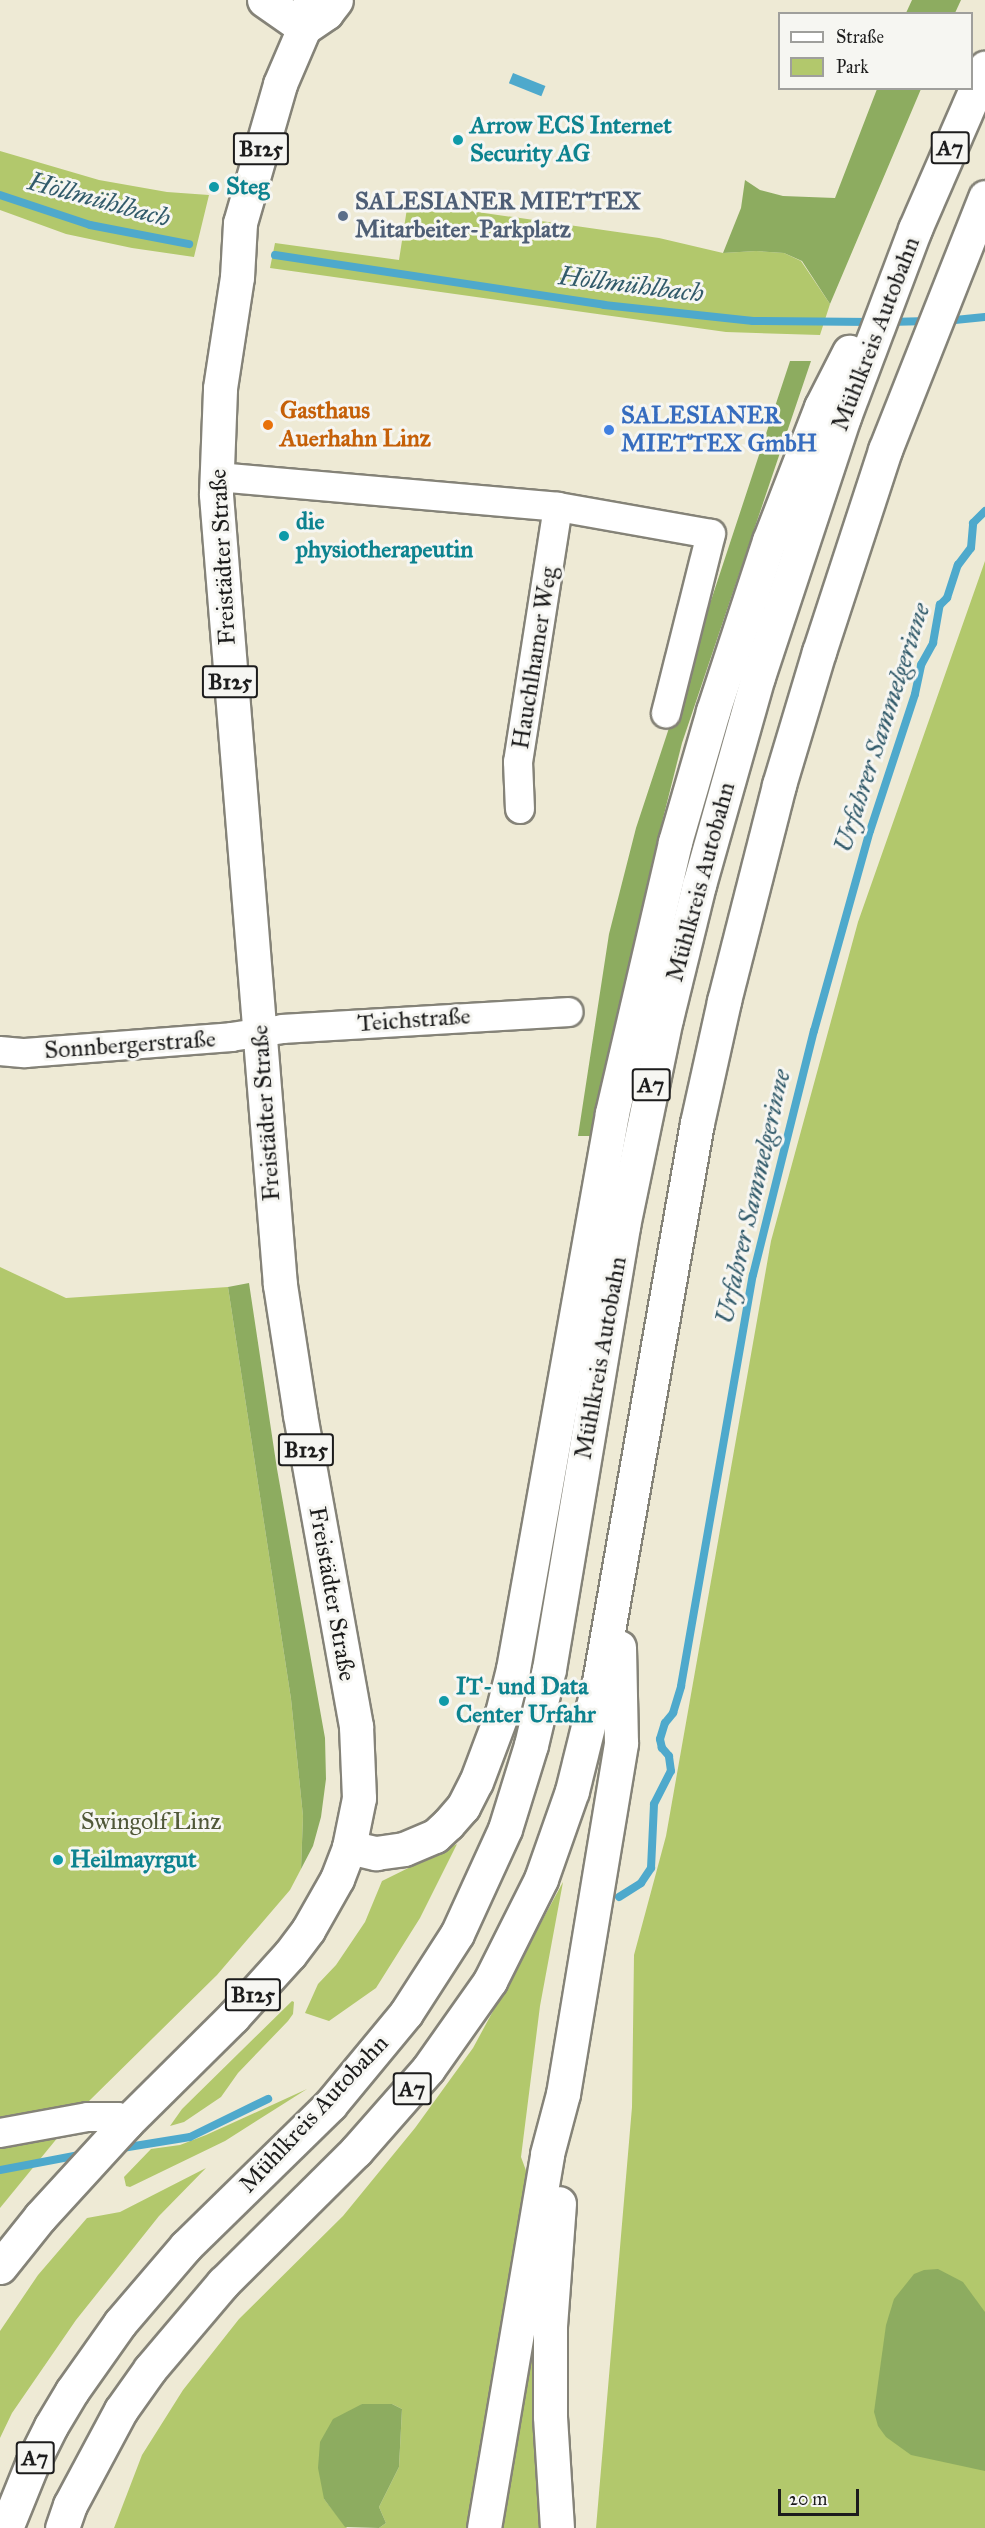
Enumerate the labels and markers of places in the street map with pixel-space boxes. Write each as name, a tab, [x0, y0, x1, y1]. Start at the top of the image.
place label: Arrow ECS Internet Security AG	[470, 112, 672, 168]
marker: Arrow ECS Internet Security AG	[451, 133, 465, 147]
place label: Steg	[226, 173, 269, 201]
marker: Steg	[207, 180, 221, 194]
place label: SALESIANER MIETTEX Mitarbeiter-Parkplatz	[355, 188, 641, 244]
marker: SALESIANER MIETTEX Mitarbeiter-Parkplatz	[336, 209, 350, 223]
place label: Gasthaus Auerhahn Linz	[280, 397, 431, 453]
place label: SALESIANER MIETTEX GmbH	[621, 402, 817, 458]
marker: Gasthaus Auerhahn Linz	[261, 418, 275, 432]
marker: SALESIANER MIETTEX GmbH	[602, 423, 616, 437]
place label: die physiotherapeutin	[296, 508, 473, 564]
marker: die physiotherapeutin	[277, 529, 291, 543]
place label: IT- und Data Center Urfahr	[456, 1673, 596, 1729]
marker: IT- und Data Center Urfahr	[437, 1694, 451, 1708]
place label: Heilmayrgut	[70, 1846, 197, 1874]
marker: Heilmayrgut	[51, 1853, 65, 1867]

